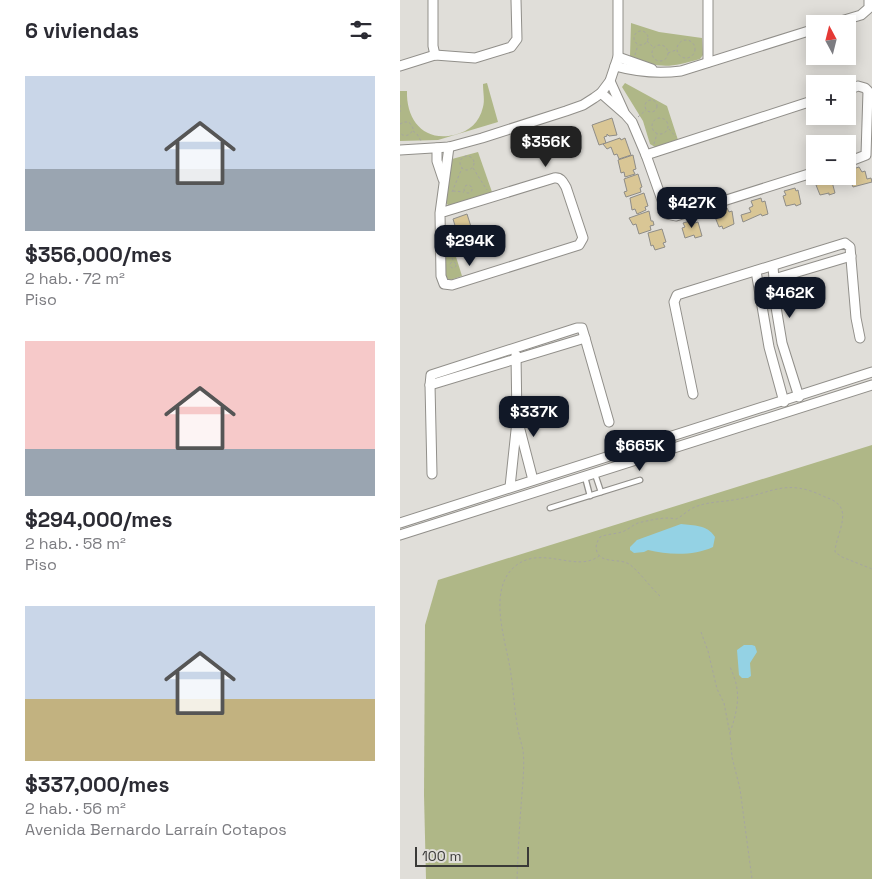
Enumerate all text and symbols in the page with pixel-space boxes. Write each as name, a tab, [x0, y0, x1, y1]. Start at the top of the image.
north arrow	[806, 15, 856, 65]
map controls	[806, 15, 856, 185]
icon: filters	[347, 16, 375, 44]
text: 6 viviendas	[25, 17, 139, 44]
button: +	[806, 75, 856, 125]
icon: home	[155, 108, 245, 198]
pin: $356K	[511, 126, 581, 168]
text: $356K	[522, 131, 570, 152]
button: −	[806, 135, 856, 185]
pin: $427K	[657, 186, 727, 229]
text: $427K	[668, 192, 716, 213]
pin: $294K	[435, 224, 505, 267]
text: $294K	[445, 230, 495, 251]
text: $356,000/mes	[25, 241, 172, 268]
text: 2 hab. · 72 m²	[25, 268, 125, 289]
pin: $462K	[755, 276, 825, 319]
text: $462K	[765, 282, 815, 303]
text: Piso	[25, 289, 57, 310]
icon: home	[155, 373, 245, 463]
pin: $337K	[499, 396, 569, 438]
text: $337K	[510, 401, 558, 422]
pin: $665K	[605, 430, 675, 472]
text: $665K	[615, 435, 665, 456]
text: $294,000/mes	[25, 506, 172, 533]
text: 2 hab. · 58 m²	[25, 533, 126, 554]
text: Piso	[25, 554, 57, 575]
icon: home	[155, 638, 245, 728]
text: $337,000/mes	[25, 771, 169, 798]
text: 2 hab. · 56 m²	[25, 798, 126, 819]
text: Avenida Bernardo Larraín Cotapos	[25, 819, 287, 840]
scale bar	[415, 844, 529, 867]
text: 100 m	[422, 847, 461, 865]

